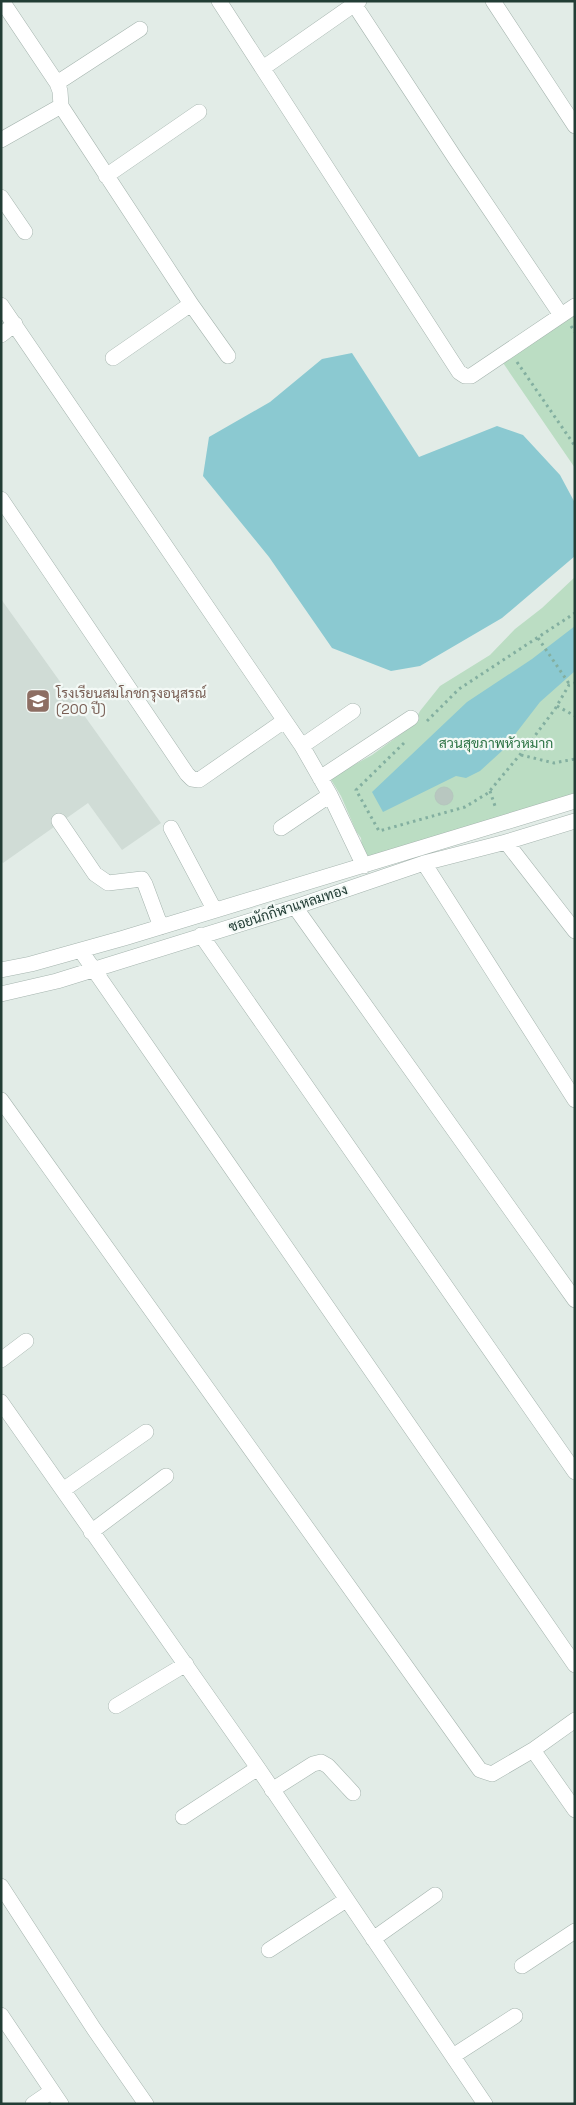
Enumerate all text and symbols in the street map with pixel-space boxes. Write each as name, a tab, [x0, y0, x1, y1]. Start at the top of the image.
place label: โรงเรียนสมโภชกรุงอนุสรณ์ (200 ปี)	[55, 684, 206, 718]
school or university icon: โรงเรียนสมโภชกรุงอนุสรณ์ (200 ปี)	[25, 688, 51, 714]
park label: สวนสุขภาพหัวหมาก	[439, 734, 553, 753]
street label: ซอยนักกีฬาแหลมทอง	[226, 880, 350, 936]

